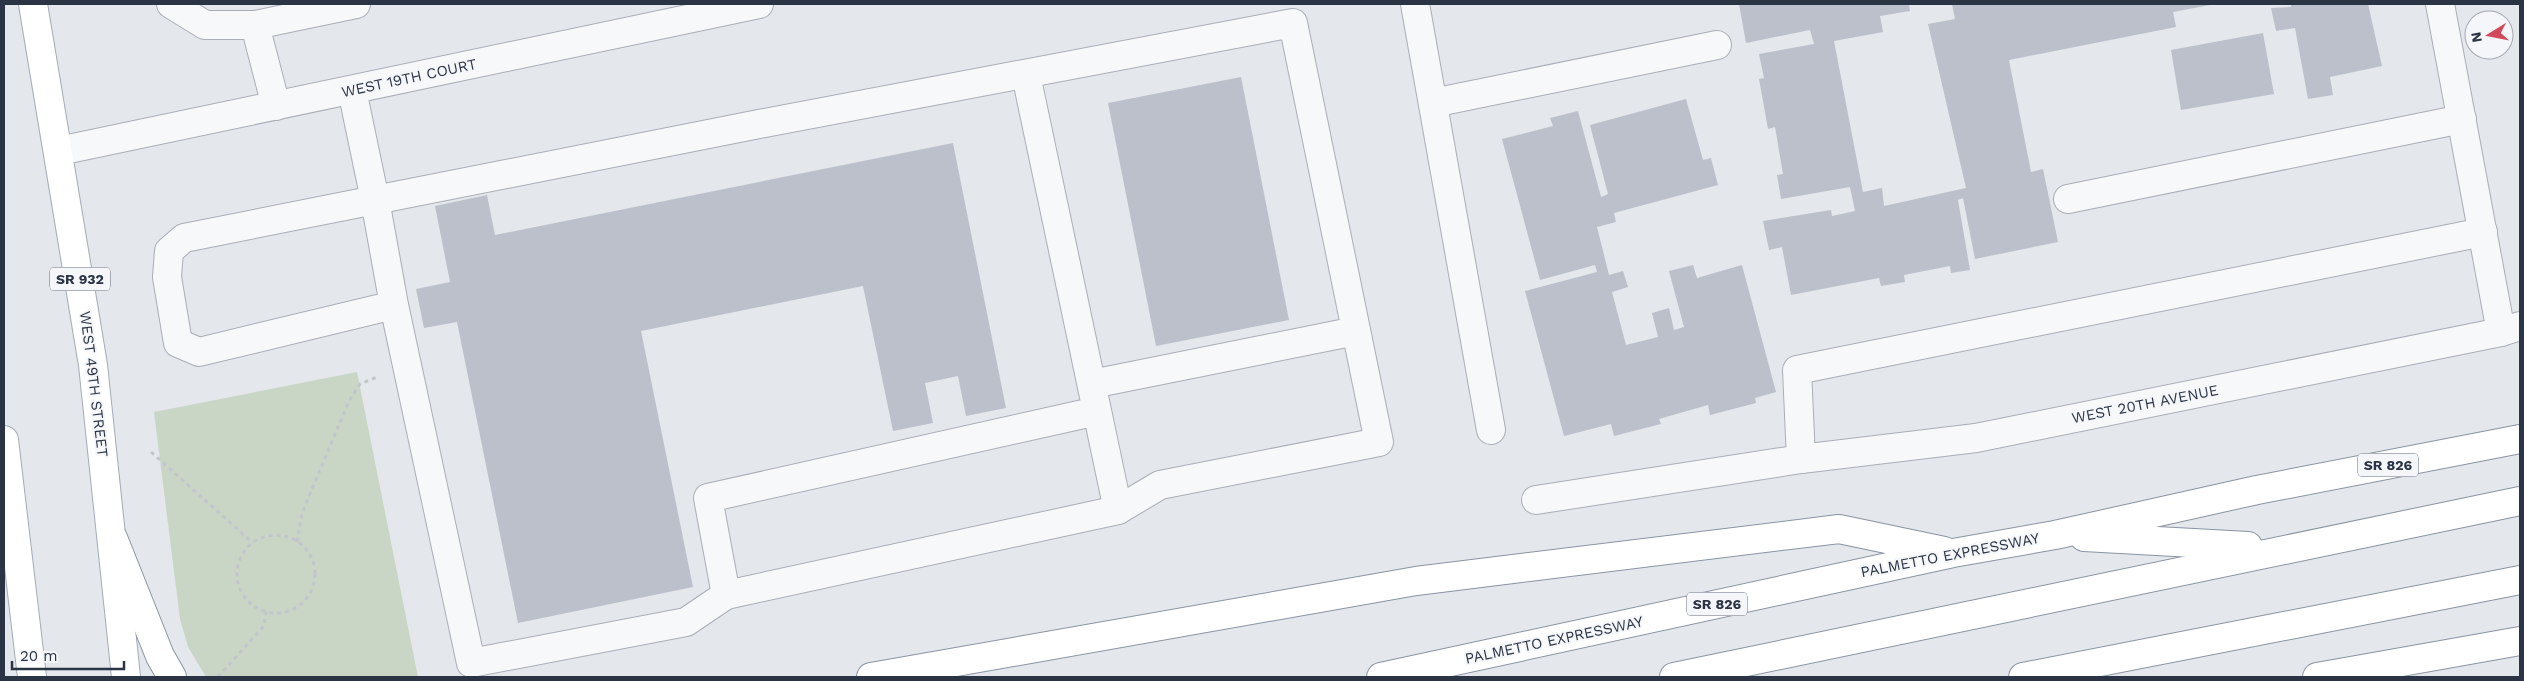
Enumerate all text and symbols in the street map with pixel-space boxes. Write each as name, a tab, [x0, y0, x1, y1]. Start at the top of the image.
north arrow	[2464, 10, 2514, 60]
text: N	[2467, 31, 2485, 44]
street label: WEST 19TH COURT	[340, 55, 478, 101]
road number: SR 932	[50, 268, 110, 290]
street label: WEST 49TH STREET	[76, 310, 112, 458]
street label: WEST 20TH AVENUE	[2070, 381, 2220, 427]
road number: SR 826	[2358, 454, 2418, 476]
street label: PALMETTO EXPRESSWAY	[1859, 529, 2041, 581]
road number: SR 826	[1687, 592, 1747, 616]
street label: PALMETTO EXPRESSWAY	[1463, 612, 1645, 668]
scale bar	[12, 638, 125, 670]
text: 20 m	[20, 647, 58, 665]

